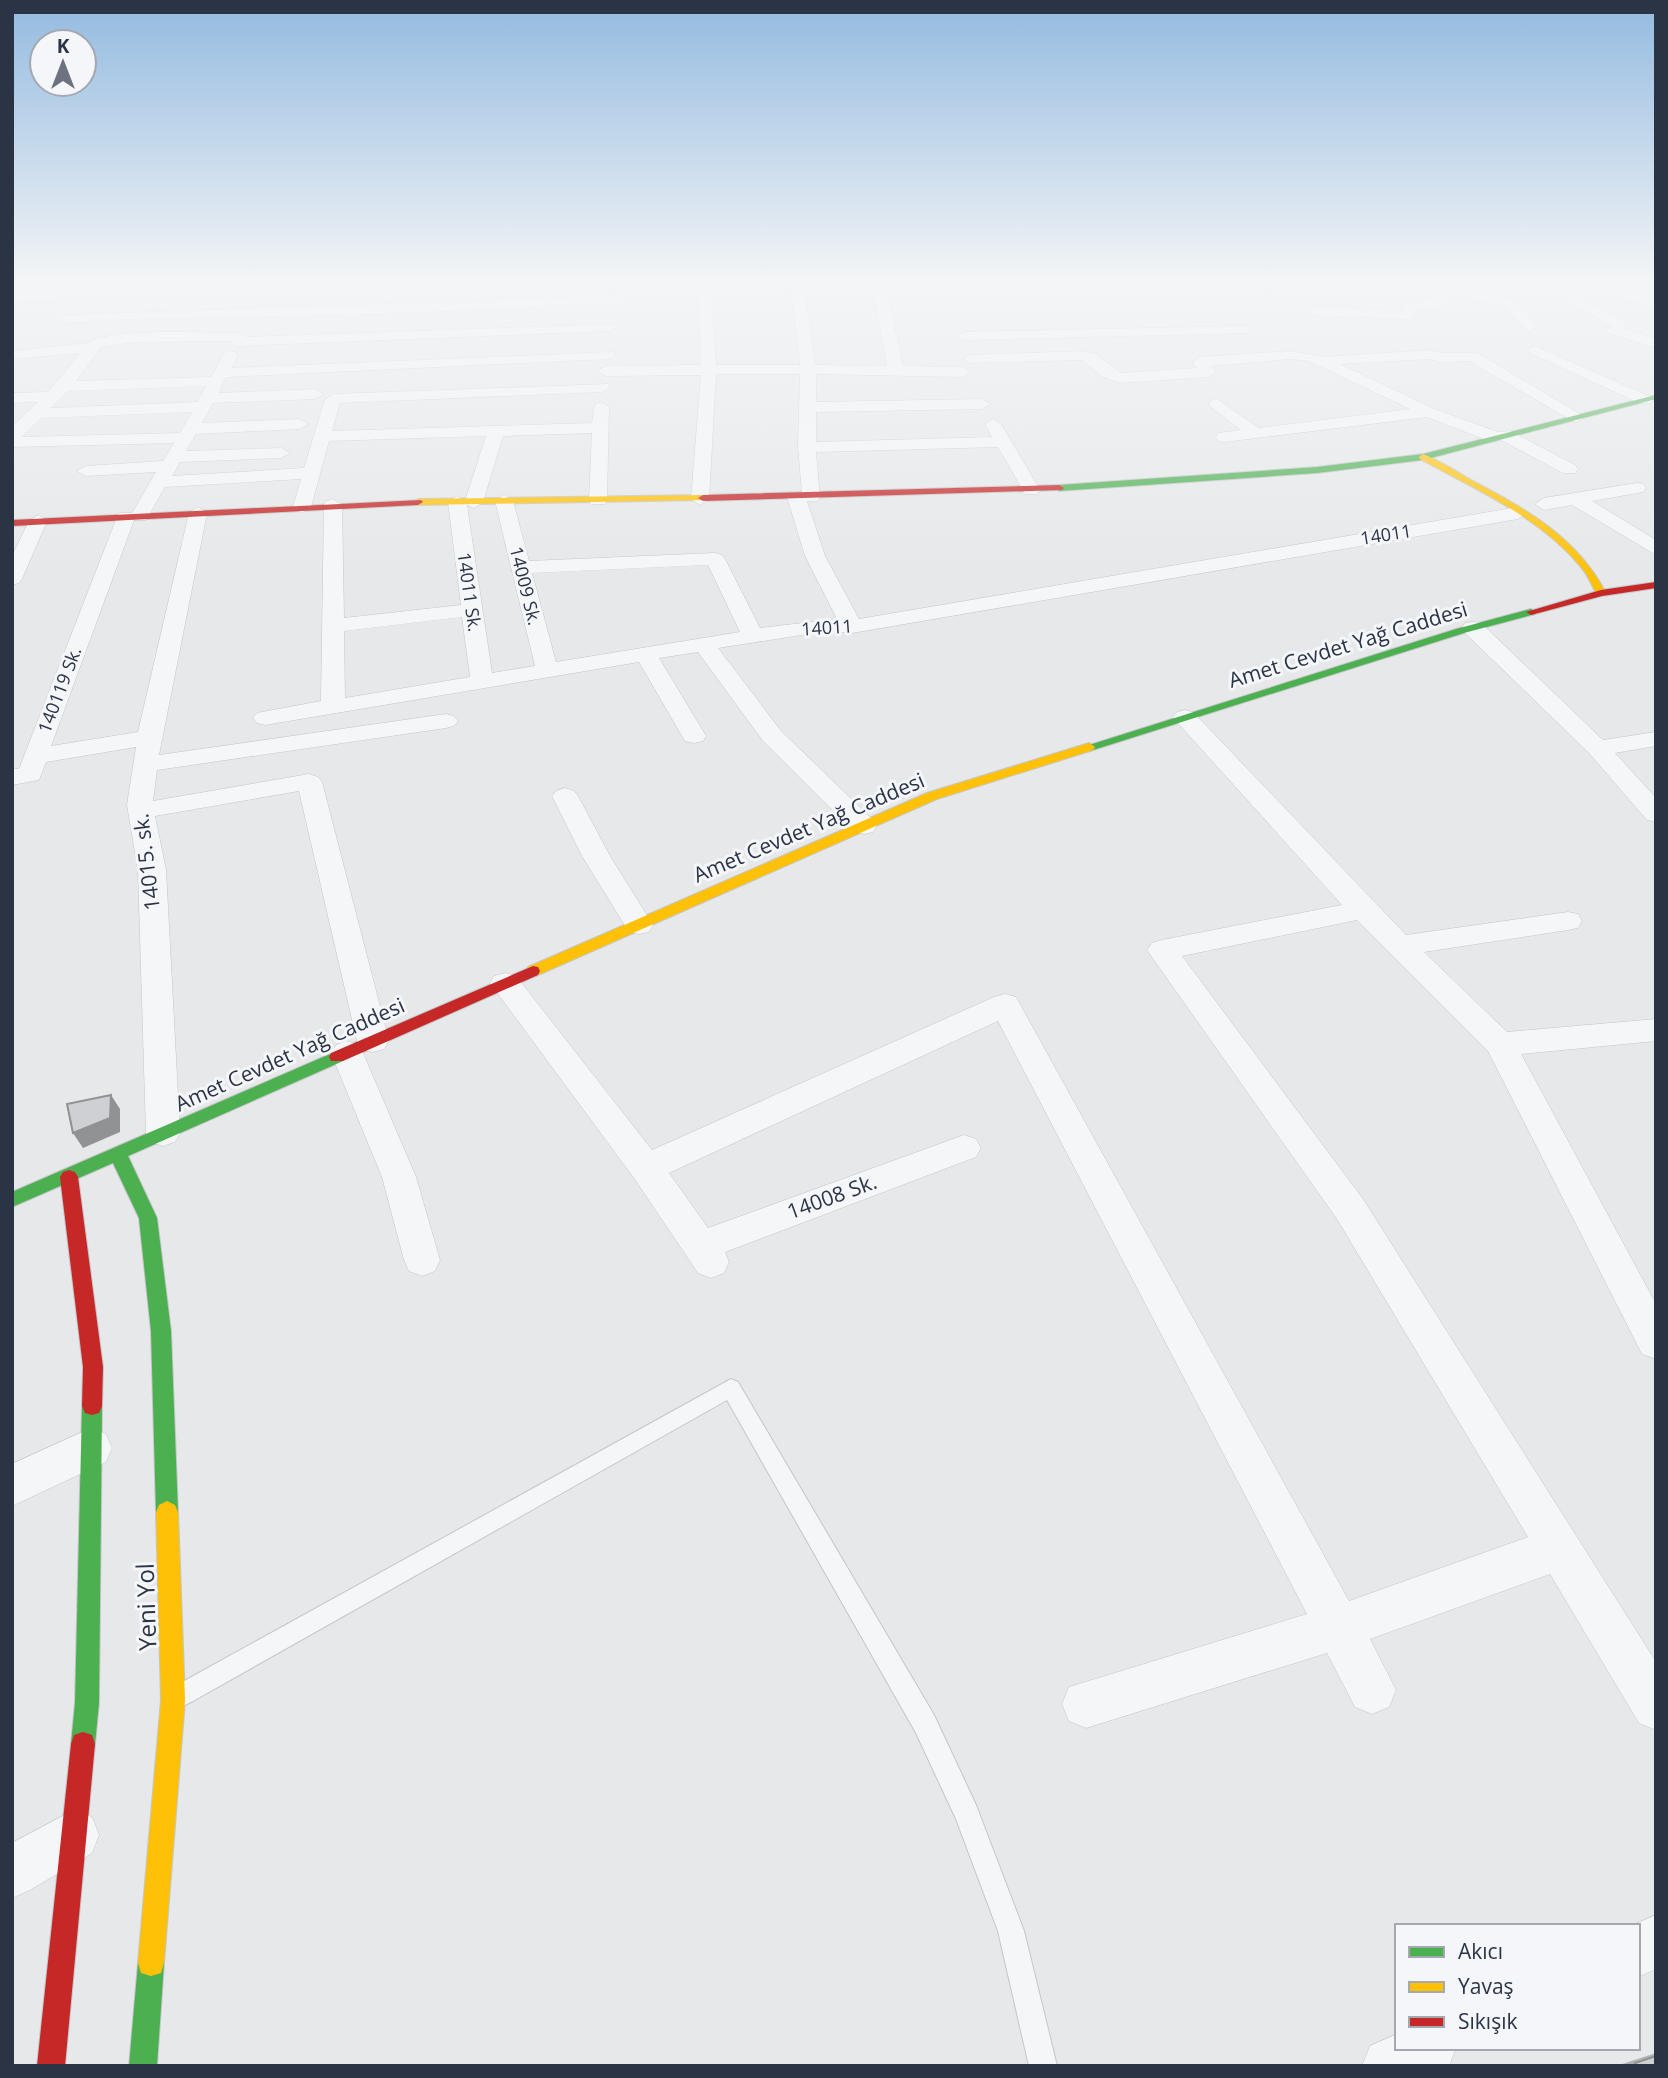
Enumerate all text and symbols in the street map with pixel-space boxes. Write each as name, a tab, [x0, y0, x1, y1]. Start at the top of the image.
north arrow	[28, 28, 98, 98]
text: K	[57, 33, 70, 59]
street label: 14011	[1359, 518, 1413, 550]
street label: 14009 Sk.	[505, 544, 547, 628]
street label: 14011 Sk.	[453, 550, 487, 633]
street label: Amet Cevdet Yağ Caddesi	[1225, 594, 1471, 694]
street label: 14011	[800, 613, 853, 641]
street label: 140119 Sk.	[32, 643, 86, 736]
street label: Amet Cevdet Yağ Caddesi	[689, 766, 928, 889]
street label: 14015. sk.	[126, 812, 166, 912]
street label: Amet Cevdet Yağ Caddesi	[170, 991, 409, 1117]
street label: 14008 Sk.	[783, 1167, 880, 1225]
street label: Yeni Yol	[127, 1563, 164, 1652]
legend	[1395, 1924, 1640, 2050]
text: Akıcı	[1458, 1937, 1503, 1965]
text: Yavaş	[1458, 1972, 1514, 2000]
text: Sıkışık	[1458, 2007, 1518, 2035]

